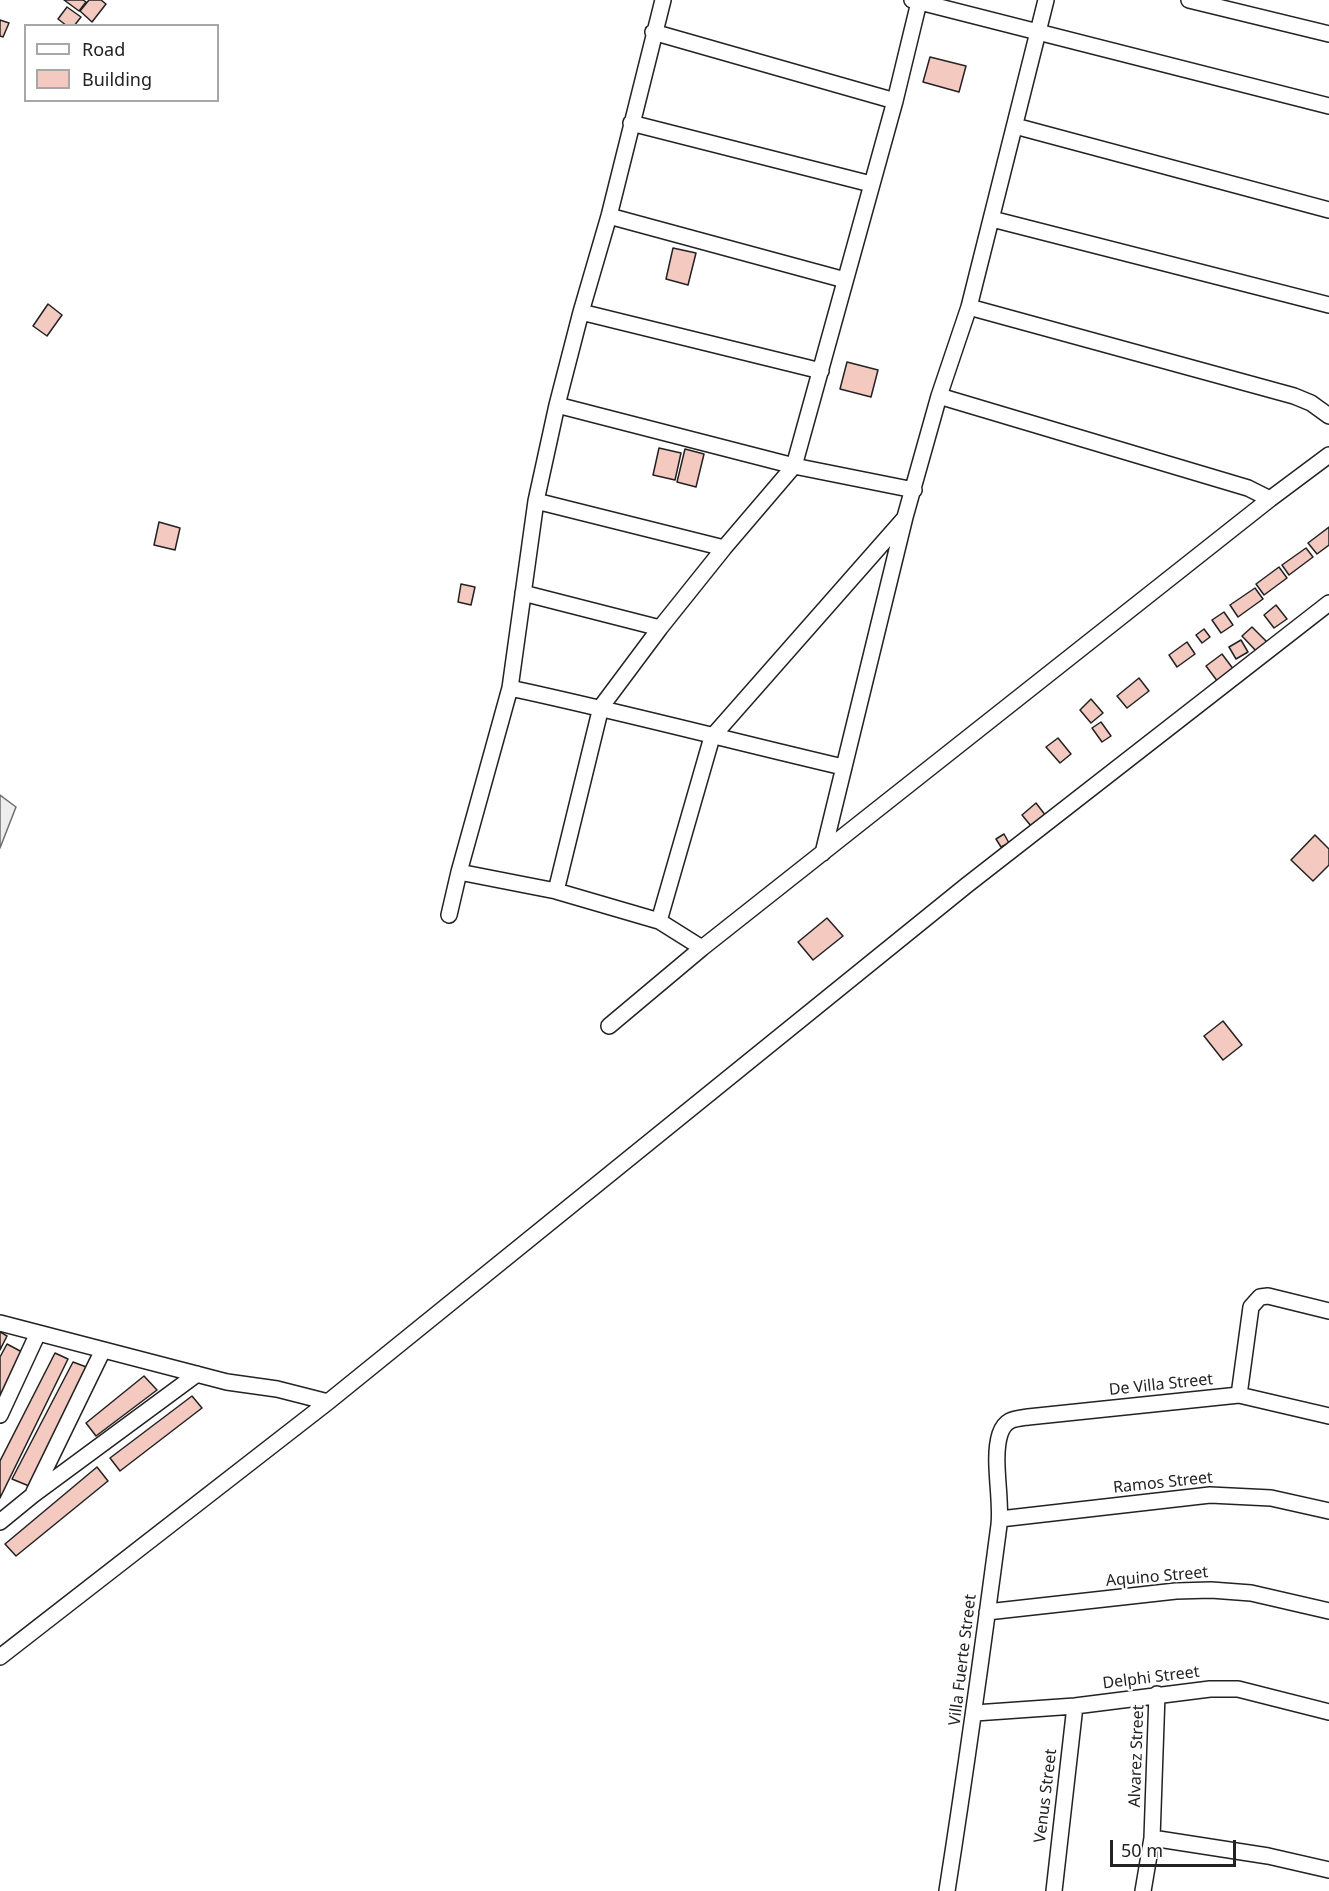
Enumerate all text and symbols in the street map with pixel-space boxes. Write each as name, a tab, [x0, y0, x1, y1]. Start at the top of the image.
legend	[24, 24, 219, 102]
text: Road	[82, 37, 125, 61]
text: Building	[82, 67, 152, 91]
street label: De Villa Street	[1108, 1370, 1214, 1400]
street label: Ramos Street	[1112, 1468, 1214, 1498]
street label: Aquino Street	[1105, 1563, 1209, 1591]
street label: Villa Fuerte Street	[945, 1593, 981, 1727]
street label: Delphi Street	[1101, 1663, 1201, 1693]
street label: Alvarez Street	[1126, 1704, 1148, 1808]
street label: Venus Street	[1031, 1748, 1061, 1844]
scale bar	[1113, 1828, 1239, 1866]
text: 50 m	[1121, 1838, 1163, 1862]

